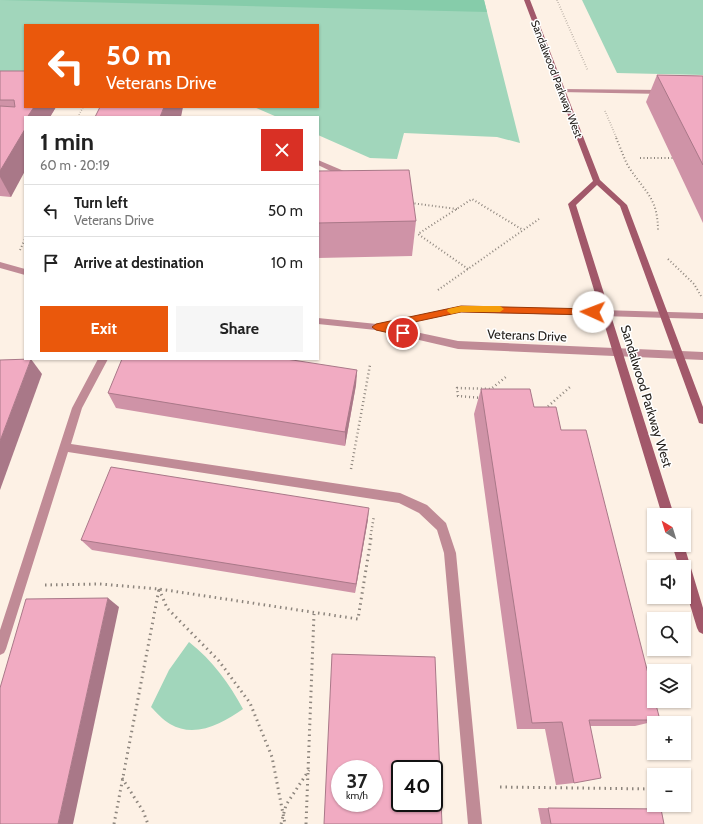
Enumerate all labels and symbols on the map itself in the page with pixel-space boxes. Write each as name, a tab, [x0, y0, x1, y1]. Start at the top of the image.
street label: Sandalwood Parkway West	[528, 18, 586, 140]
position arrow	[572, 291, 614, 333]
pin	[386, 316, 420, 350]
street label: Sandalwood Parkway West	[618, 323, 676, 470]
street label: Veterans Drive	[487, 326, 567, 344]
north arrow	[647, 508, 691, 552]
speed limit sign: 40	[391, 760, 443, 812]

